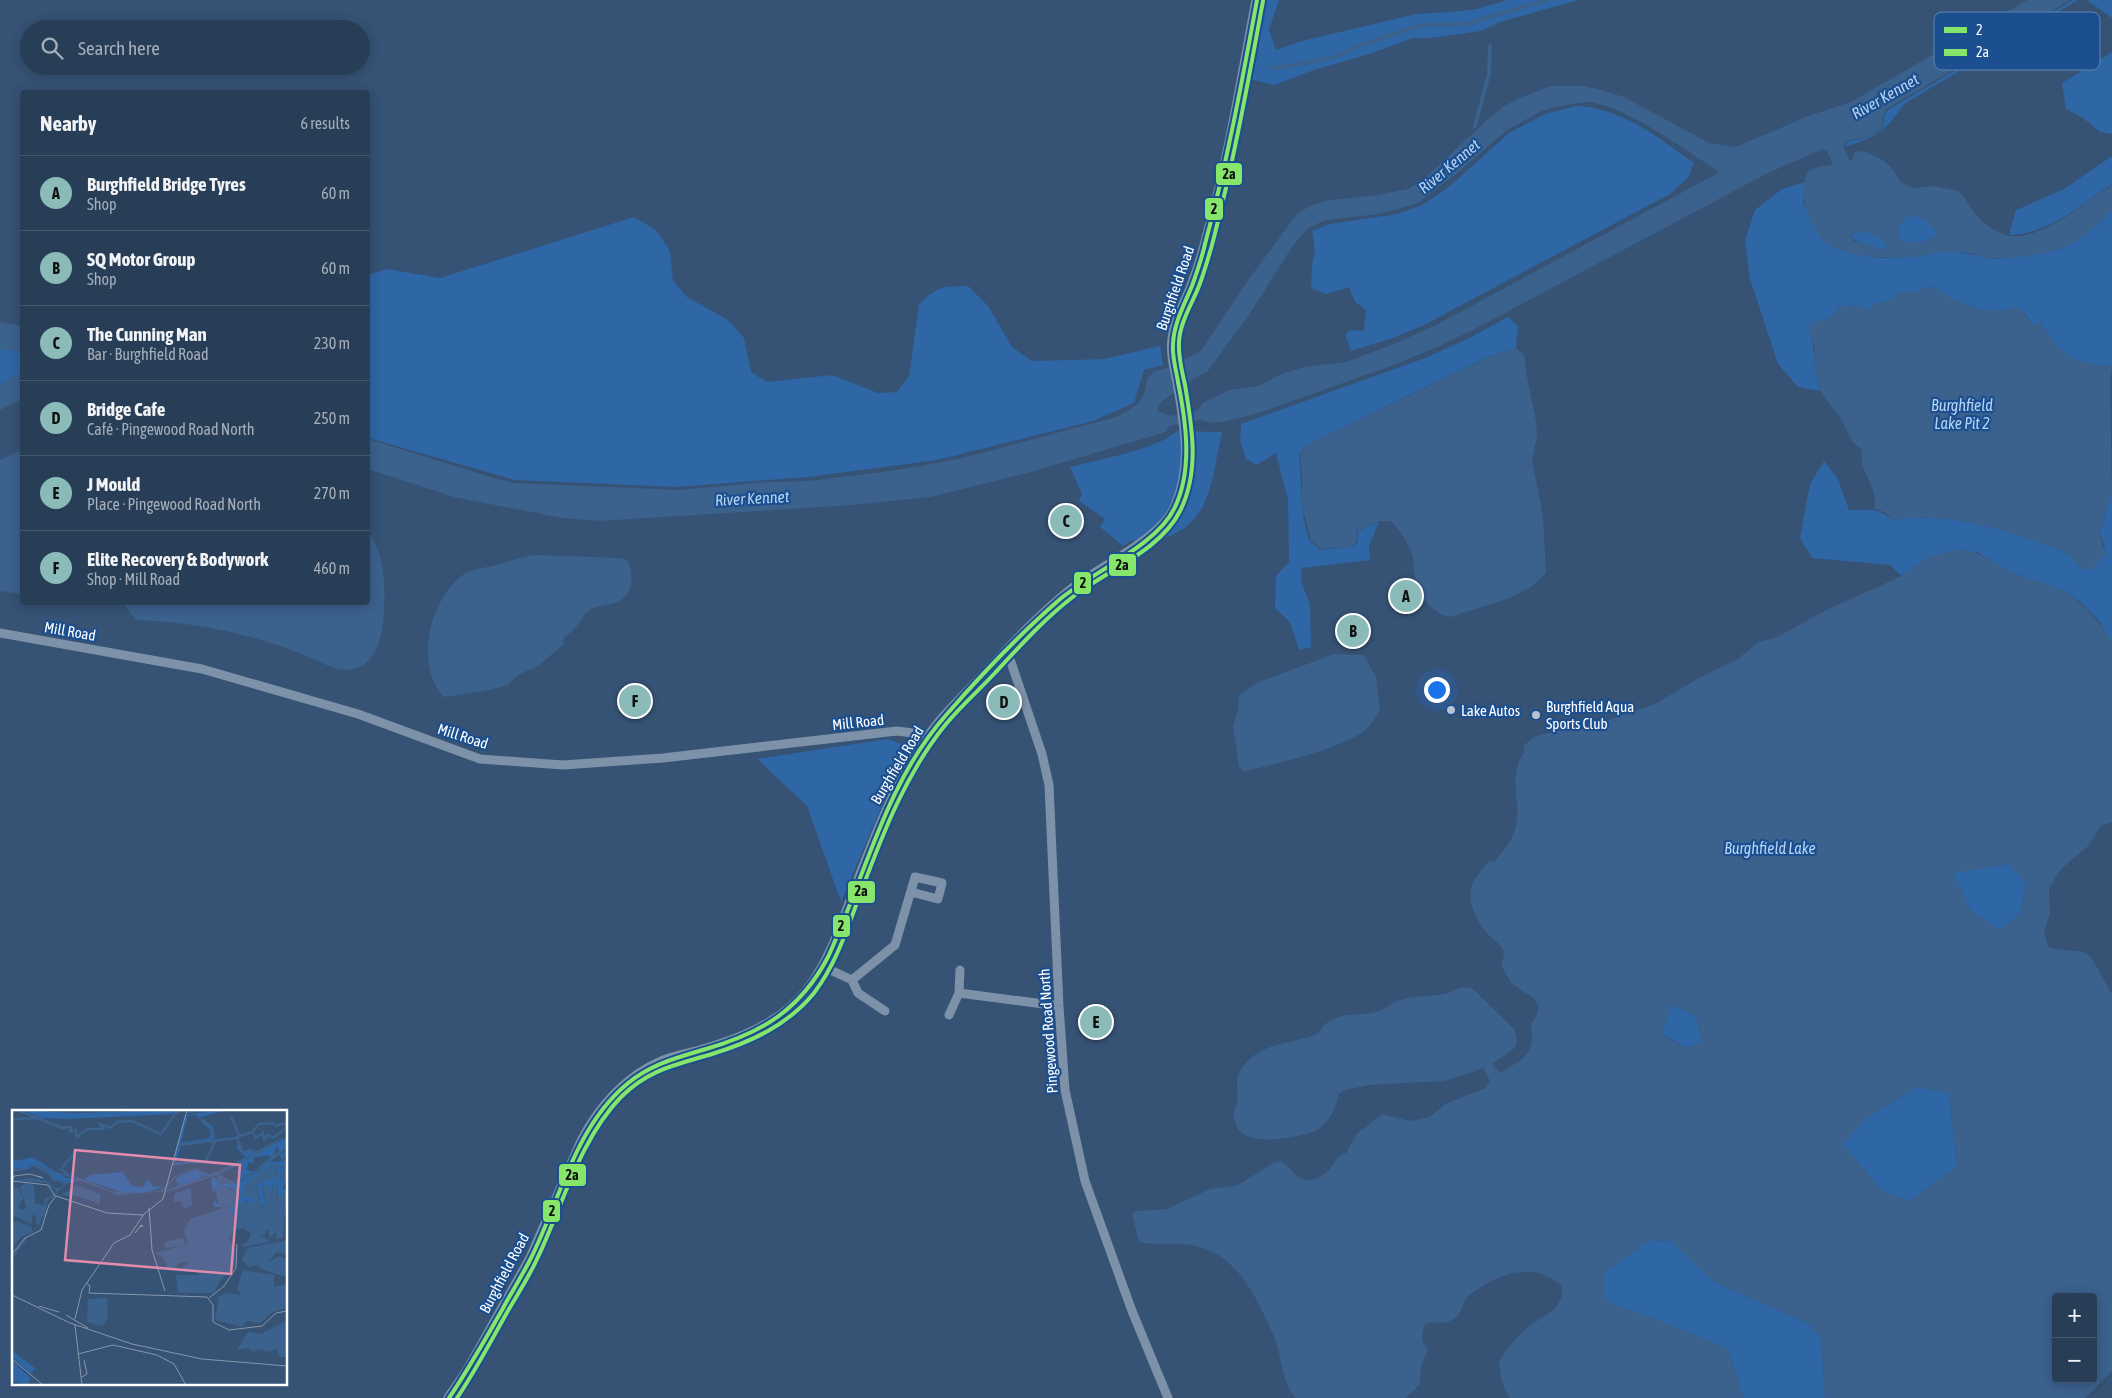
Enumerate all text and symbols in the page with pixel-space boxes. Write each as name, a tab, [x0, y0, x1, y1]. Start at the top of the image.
legend	[1934, 12, 2100, 70]
search box	[20, 20, 370, 75]
text: 2	[1976, 22, 1983, 38]
icon: search	[38, 34, 66, 62]
text: Search here	[78, 37, 160, 59]
text: 2a	[1976, 44, 1989, 60]
water label: River Kennet	[1848, 69, 1922, 122]
text: Nearby	[40, 111, 96, 135]
text: 6 results	[300, 114, 350, 132]
water label: River Kennet	[1415, 135, 1484, 197]
line badge: 2a	[1215, 162, 1243, 186]
text: 2a	[1222, 166, 1236, 182]
text: Burghfield Bridge Tyres	[87, 173, 246, 195]
text: A	[52, 184, 60, 202]
text: 60 m	[321, 184, 350, 202]
text: Shop	[87, 195, 117, 213]
line badge: 2	[1204, 197, 1224, 221]
text: 2	[1211, 201, 1218, 217]
street label: Burghfield Road	[1153, 244, 1197, 332]
text: SQ Motor Group	[87, 248, 196, 270]
text: B	[52, 259, 60, 277]
text: 60 m	[321, 259, 350, 277]
text: Shop	[87, 270, 117, 288]
text: The Cunning Man	[87, 323, 207, 345]
text: C	[52, 334, 60, 352]
text: 230 m	[314, 334, 350, 352]
text: Bar · Burghfield Road	[87, 345, 209, 363]
water label: Burghfield Lake Pit 2	[1931, 396, 1993, 432]
text: Bridge Cafe	[87, 398, 165, 420]
text: D	[52, 409, 60, 427]
text: 250 m	[314, 409, 350, 427]
text: Café · Pingewood Road North	[87, 420, 255, 438]
text: J Mould	[87, 473, 140, 495]
text: E	[53, 484, 59, 502]
text: 270 m	[314, 484, 350, 502]
water label: River Kennet	[714, 487, 790, 509]
text: Place · Pingewood Road North	[87, 495, 261, 513]
pin: C	[1050, 502, 1082, 540]
text: Elite Recovery & Bodywork	[87, 548, 268, 570]
line badge: 2a	[1108, 553, 1137, 577]
text: 2a	[1115, 557, 1129, 573]
text: F	[53, 559, 59, 577]
text: 460 m	[314, 559, 350, 577]
text: Shop · Mill Road	[87, 570, 180, 588]
line badge: 2	[1073, 571, 1092, 595]
text: 2	[1080, 575, 1087, 591]
pin: A	[1390, 577, 1422, 615]
pin: B	[1337, 612, 1369, 650]
street label: Mill Road	[43, 618, 97, 644]
your location	[1424, 677, 1450, 703]
pin: F	[619, 682, 651, 720]
pin: D	[988, 683, 1020, 721]
place label: Burghfield Aqua Sports Club	[1546, 698, 1634, 732]
place label: Lake Autos	[1461, 702, 1520, 719]
marker: Lake Autos	[1445, 704, 1457, 716]
marker: Burghfield Aqua Sports Club	[1530, 709, 1542, 721]
street label: Mill Road	[831, 711, 885, 733]
street label: Mill Road	[436, 720, 490, 752]
street label: Burghfield Road	[867, 723, 927, 807]
water label: Burghfield Lake	[1724, 839, 1816, 858]
line badge: 2a	[847, 880, 876, 904]
text: 2a	[854, 883, 868, 899]
line badge: 2	[832, 914, 851, 938]
text: 2	[838, 918, 845, 934]
street label: Pingewood Road North	[1035, 968, 1061, 1094]
pin: E	[1080, 1003, 1112, 1041]
inset map	[12, 1110, 288, 1386]
line badge: 2a	[558, 1163, 587, 1187]
text: 2a	[565, 1167, 579, 1183]
line badge: 2	[542, 1199, 561, 1223]
text: 2	[549, 1203, 556, 1219]
street label: Burghfield Road	[476, 1230, 532, 1316]
map controls	[2052, 1293, 2097, 1383]
button: +	[2052, 1293, 2097, 1338]
button: −	[2052, 1338, 2097, 1383]

